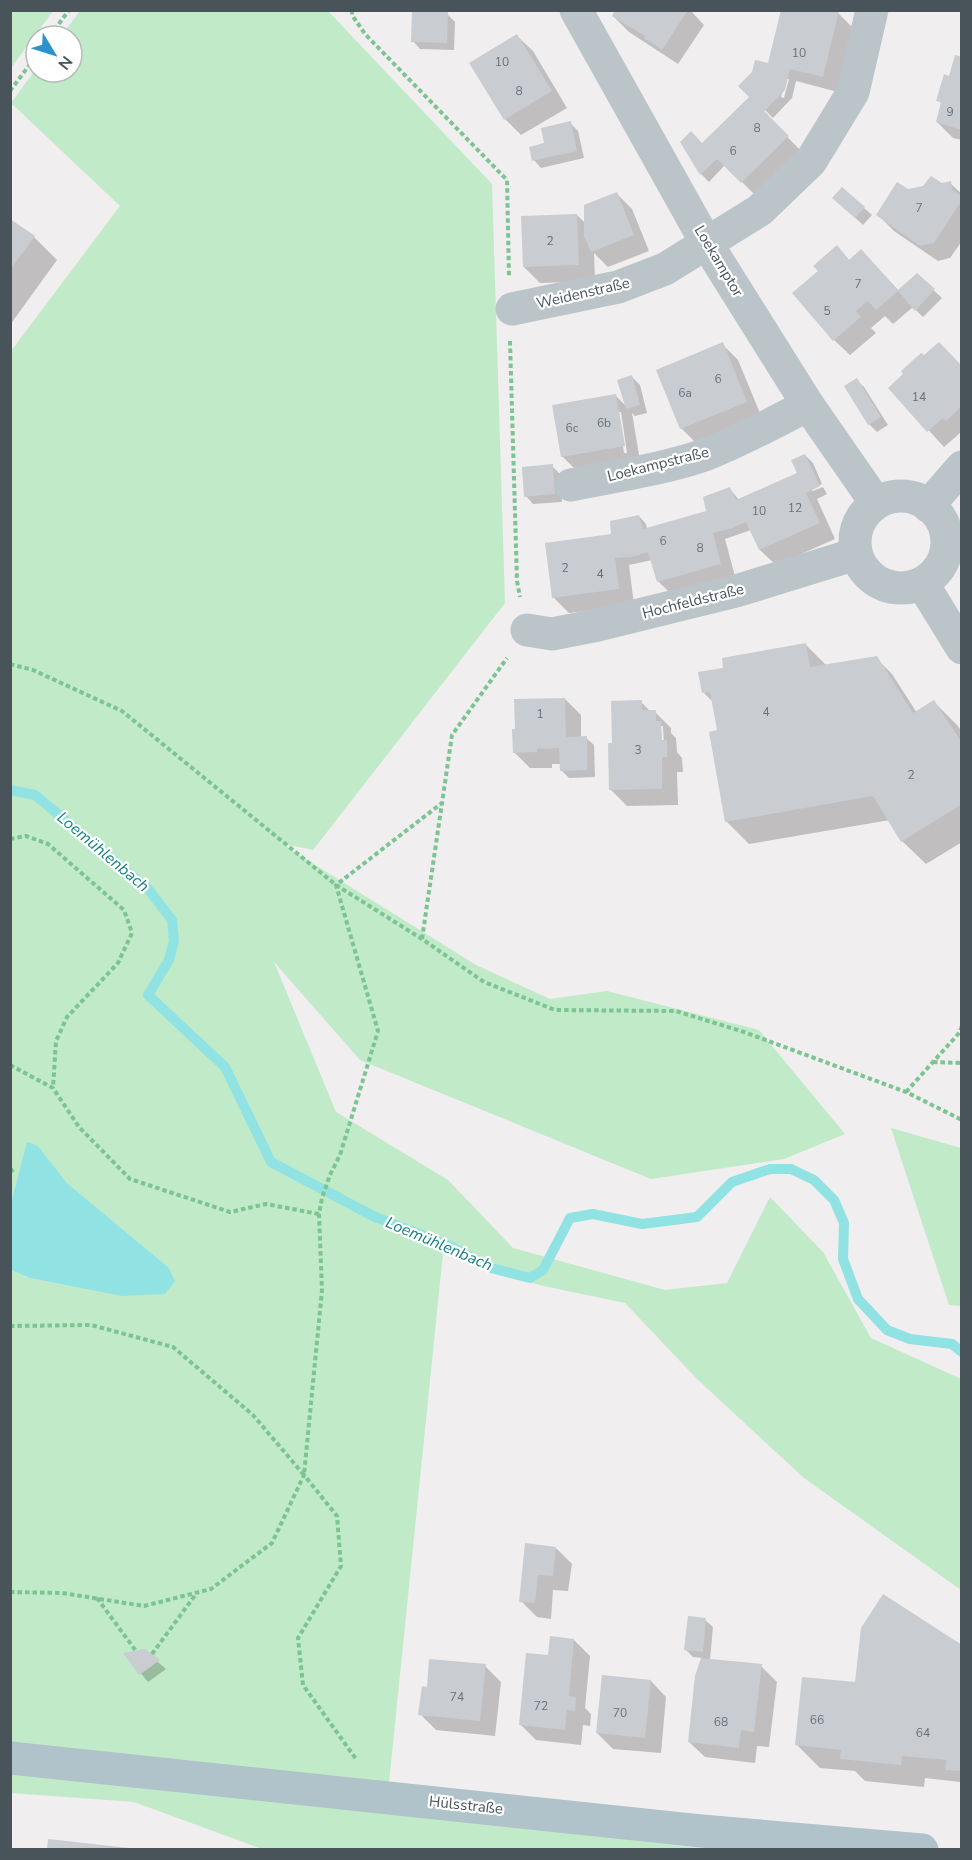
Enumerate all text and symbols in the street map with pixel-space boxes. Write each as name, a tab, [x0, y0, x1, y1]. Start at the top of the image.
north arrow	[24, 24, 84, 84]
house number: 10	[792, 45, 806, 61]
text: N	[53, 51, 77, 74]
house number: 10	[495, 54, 509, 70]
house number: 8	[515, 83, 523, 99]
house number: 9	[946, 104, 954, 120]
house number: 8	[753, 120, 761, 136]
house number: 6	[729, 143, 737, 159]
house number: 7	[915, 200, 923, 216]
street label: Loekamptor	[690, 221, 749, 301]
house number: 2	[546, 233, 554, 249]
street label: Weidenstraße	[534, 273, 632, 313]
house number: 7	[854, 276, 862, 292]
house number: 5	[823, 303, 831, 319]
house number: 6	[714, 371, 722, 387]
house number: 6a	[678, 385, 692, 401]
house number: 14	[912, 389, 926, 405]
house number: 6b	[597, 415, 611, 431]
house number: 6c	[566, 420, 579, 436]
street label: Loekampstraße	[605, 442, 711, 486]
house number: 12	[788, 500, 802, 516]
house number: 10	[752, 503, 766, 519]
house number: 6	[659, 533, 667, 549]
house number: 8	[696, 540, 704, 556]
house number: 2	[561, 560, 569, 576]
house number: 4	[596, 566, 604, 582]
street label: Hochfeldstraße	[640, 579, 746, 623]
house number: 4	[762, 704, 770, 720]
house number: 1	[536, 706, 544, 722]
house number: 3	[634, 742, 642, 758]
house number: 2	[907, 767, 915, 783]
water label: Loemühlenbach	[52, 807, 154, 897]
water label: Loemühlenbach	[382, 1212, 496, 1276]
house number: 74	[450, 1689, 464, 1705]
house number: 72	[534, 1698, 548, 1714]
house number: 70	[613, 1705, 627, 1721]
house number: 66	[810, 1712, 824, 1728]
house number: 68	[714, 1714, 728, 1730]
house number: 64	[916, 1725, 930, 1741]
street label: Hülsstraße	[428, 1791, 504, 1819]

